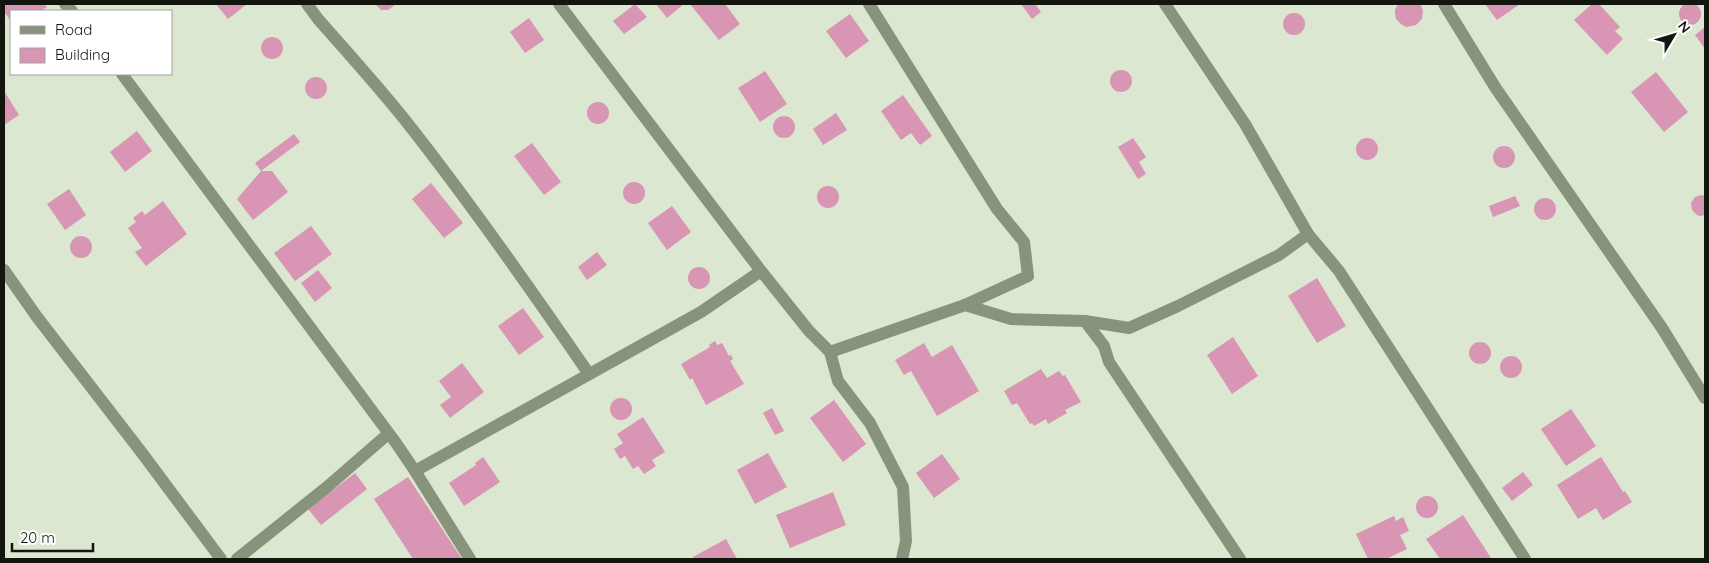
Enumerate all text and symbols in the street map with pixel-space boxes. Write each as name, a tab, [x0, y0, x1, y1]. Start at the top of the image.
legend	[10, 10, 172, 75]
north arrow	[1649, 10, 1699, 60]
text: N	[1674, 17, 1695, 37]
text: Road	[55, 20, 92, 39]
text: Building	[55, 45, 110, 64]
scale bar	[12, 520, 94, 552]
text: 20 m	[20, 528, 55, 547]

